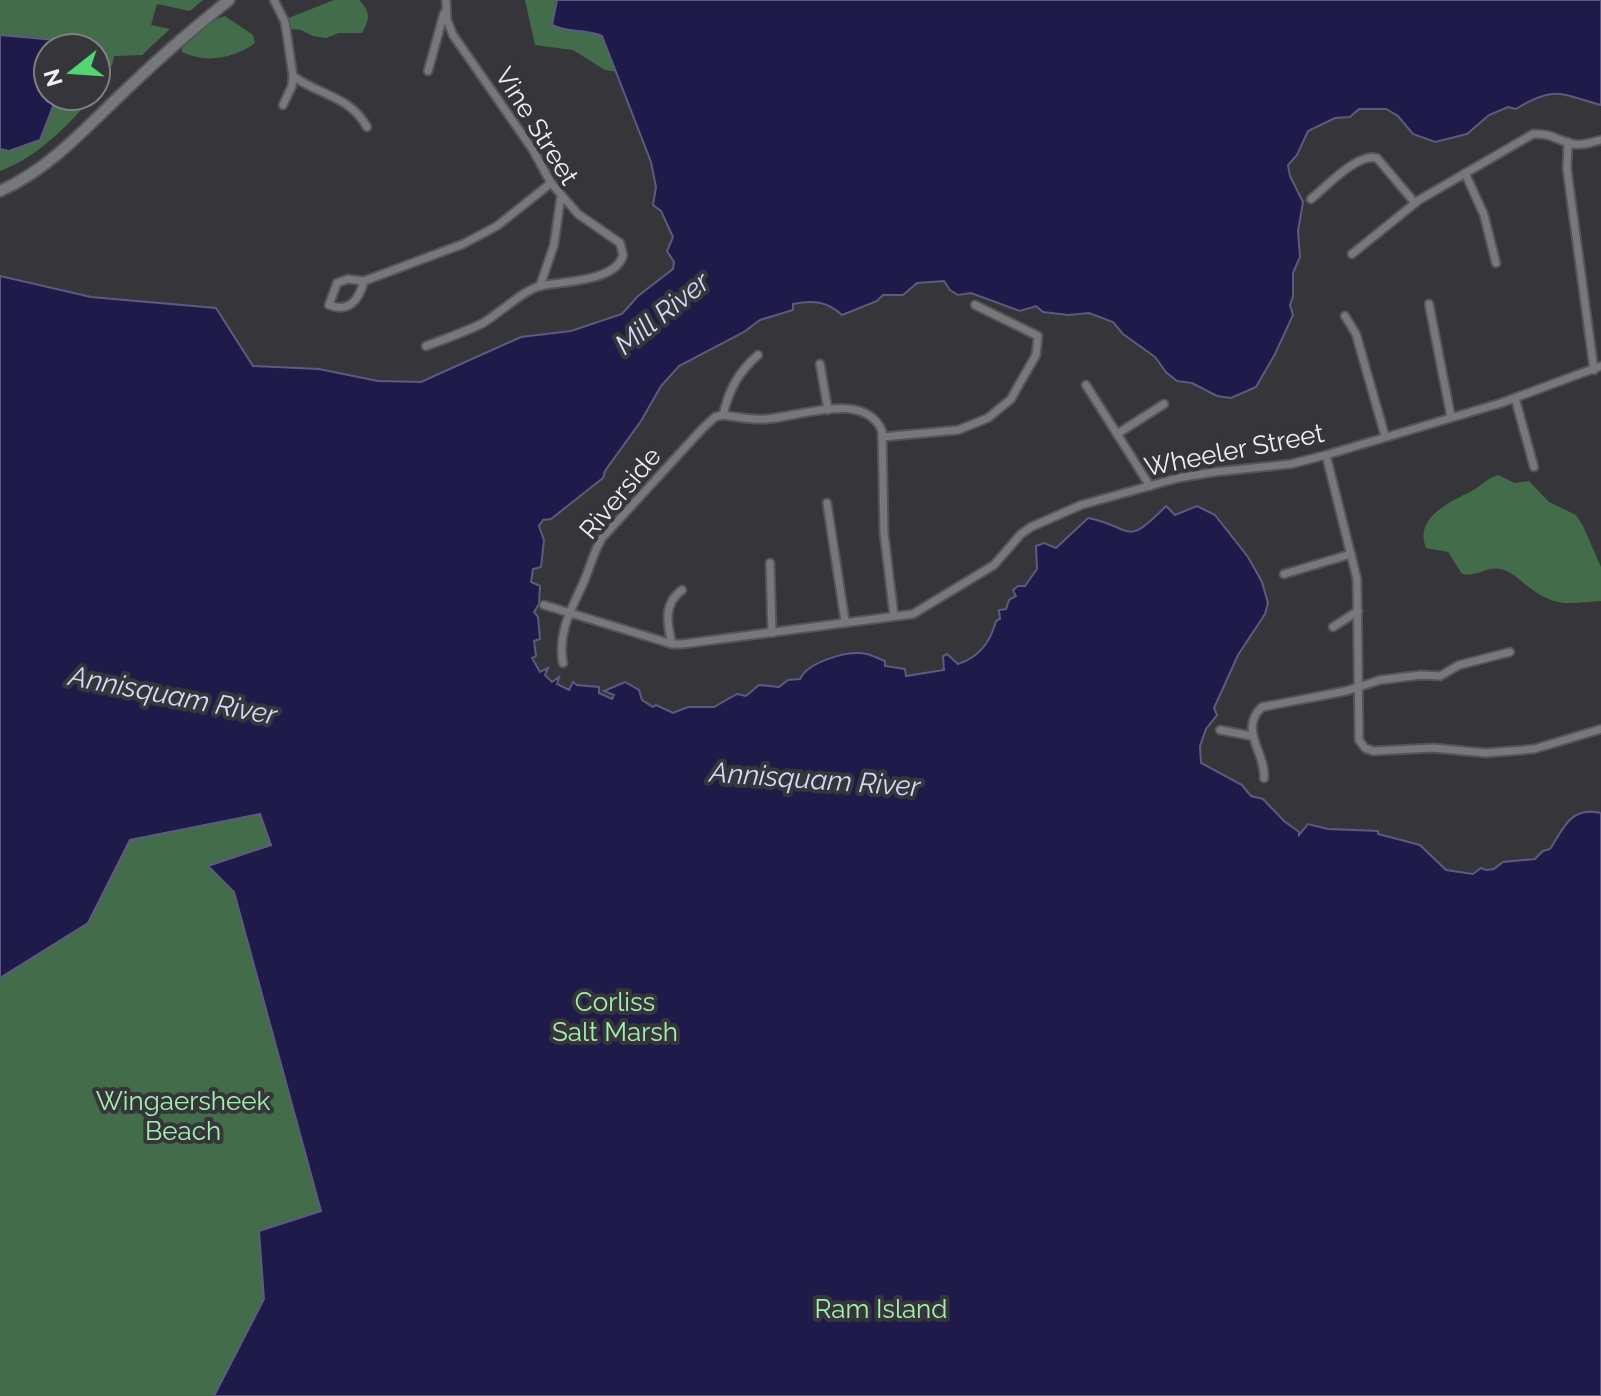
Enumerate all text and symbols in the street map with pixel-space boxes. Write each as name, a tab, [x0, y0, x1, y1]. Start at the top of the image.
north arrow	[32, 32, 112, 112]
street label: Vine Street	[489, 62, 585, 190]
text: N	[38, 66, 68, 90]
water label: Mill River	[608, 264, 717, 361]
street label: Wheeler Street	[1142, 418, 1327, 482]
street label: Riverside	[573, 441, 667, 545]
water label: Annisquam River	[64, 659, 281, 732]
water label: Annisquam River	[707, 756, 923, 803]
park label: Corliss Salt Marsh	[552, 987, 678, 1047]
park label: Wingaersheek Beach	[96, 1086, 271, 1146]
park label: Ram Island	[815, 1294, 947, 1324]

